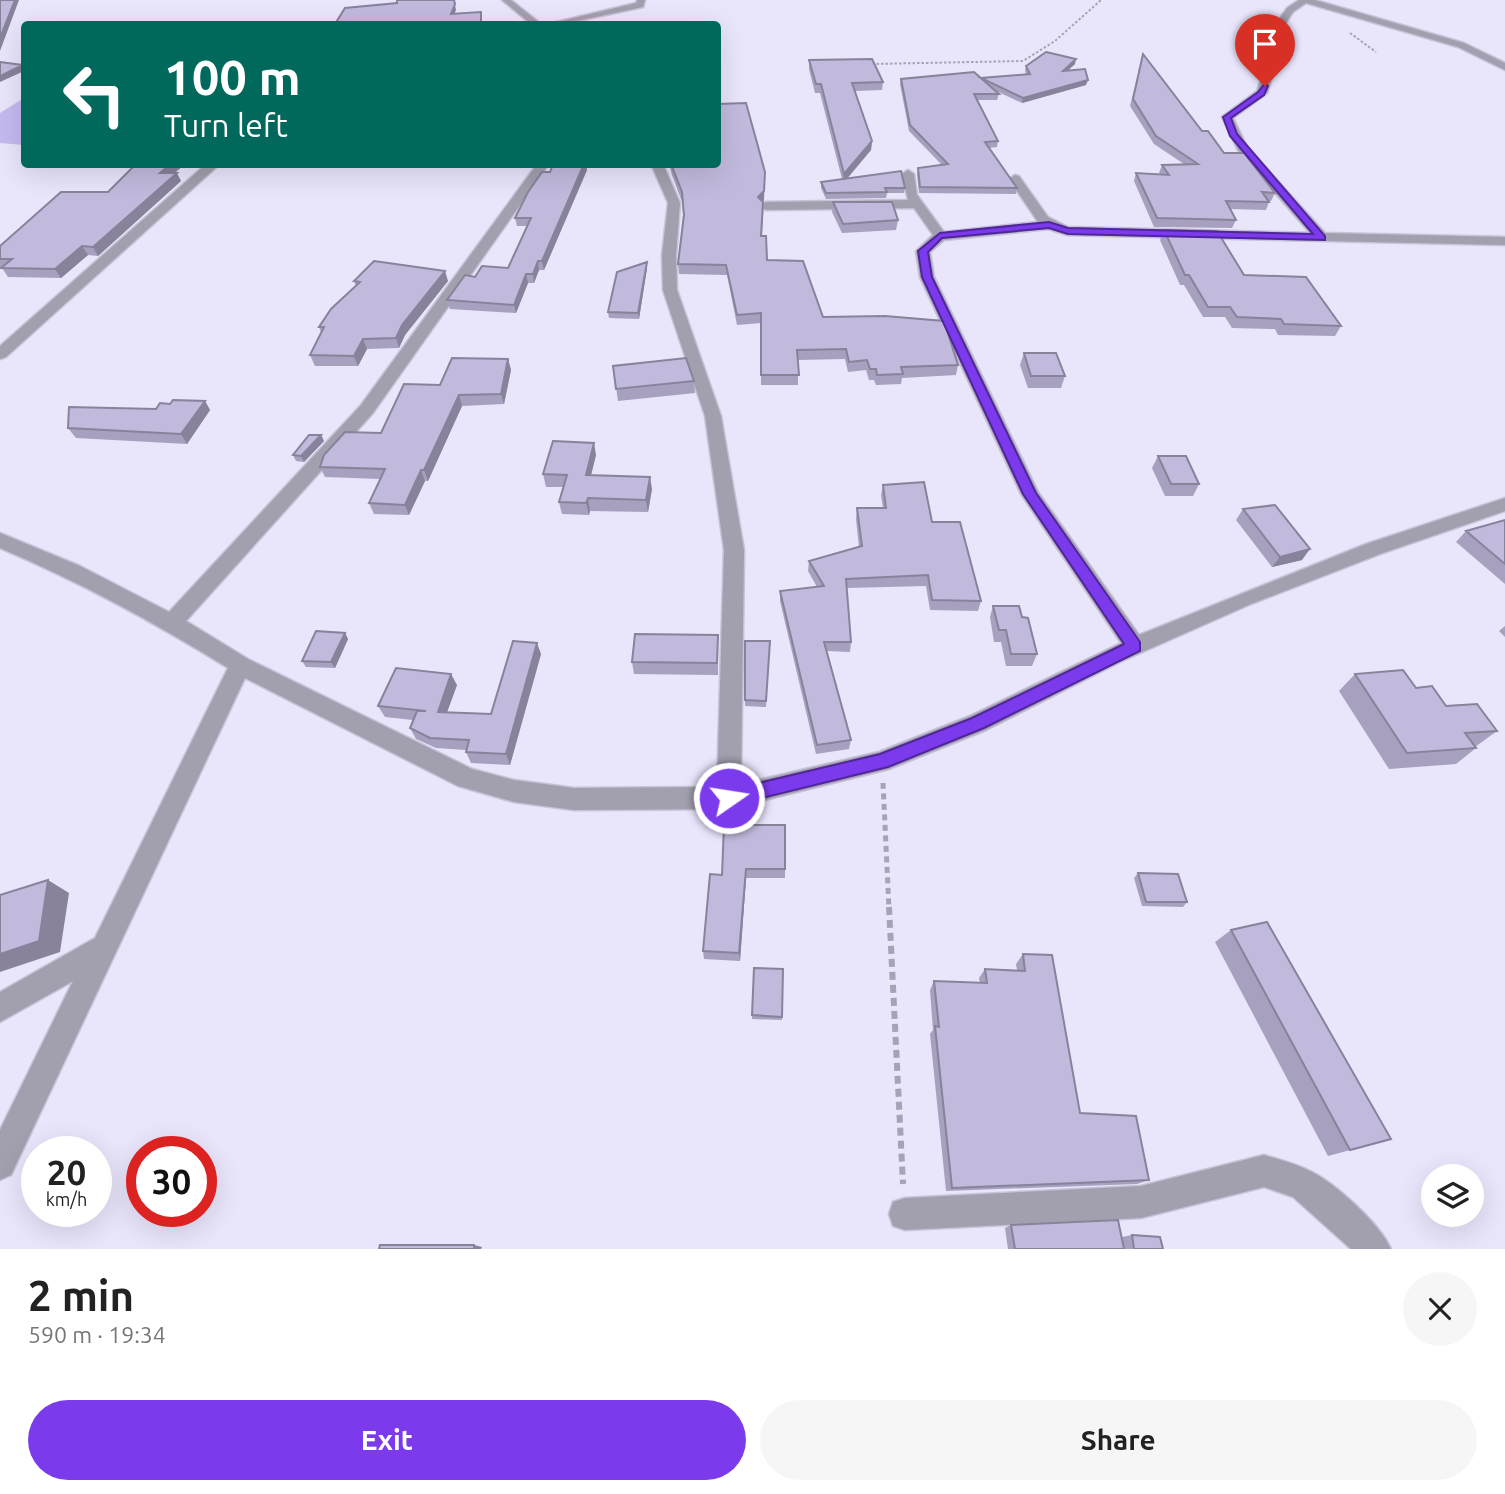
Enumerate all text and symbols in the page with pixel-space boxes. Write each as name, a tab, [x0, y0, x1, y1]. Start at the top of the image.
pin	[1235, 14, 1295, 86]
icon: arrive	[1246, 25, 1284, 63]
icon: left	[49, 49, 140, 140]
text: 100 m	[164, 49, 301, 104]
text: Turn left	[164, 107, 288, 143]
position arrow	[692, 761, 766, 835]
speed limit sign: 30	[126, 1136, 217, 1227]
text: 20	[47, 1152, 86, 1192]
map controls	[1421, 1164, 1484, 1227]
button: layers	[1421, 1164, 1484, 1227]
text: km/h	[46, 1189, 87, 1209]
text: 2 min	[28, 1272, 134, 1319]
button: close	[1403, 1272, 1477, 1346]
text: 590 m · 19:34	[28, 1322, 166, 1347]
button: Exit	[28, 1400, 746, 1480]
button: Share	[760, 1400, 1477, 1480]

